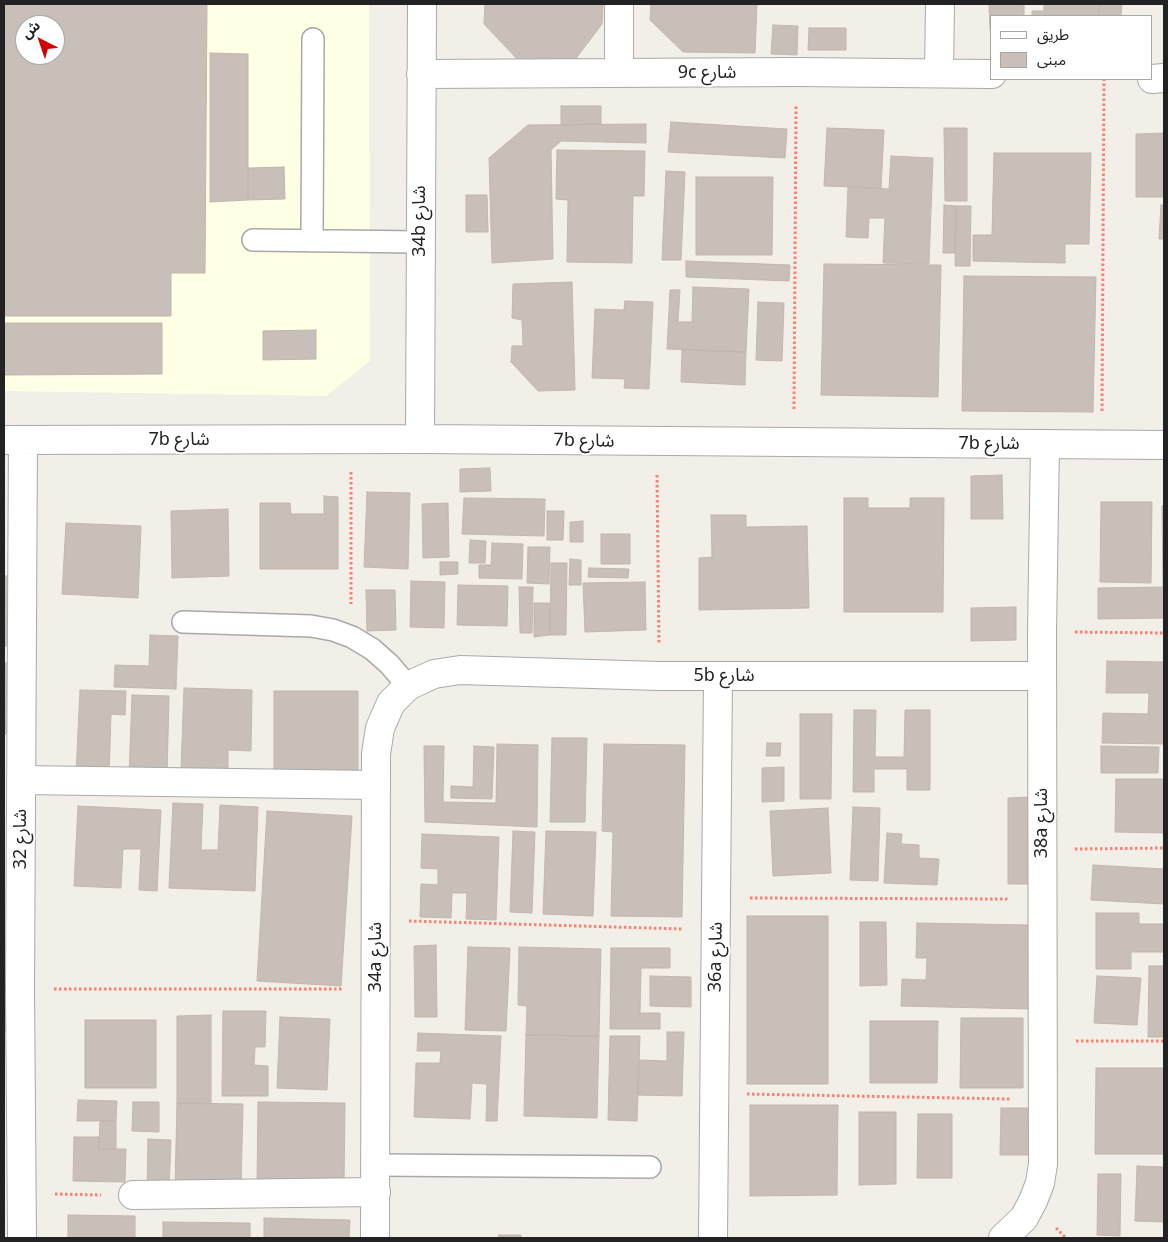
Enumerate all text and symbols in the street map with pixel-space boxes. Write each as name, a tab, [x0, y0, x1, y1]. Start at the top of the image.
north arrow	[15, 15, 65, 65]
legend	[990, 15, 1153, 80]
text: ش	[17, 16, 44, 43]
text: طريق	[1037, 24, 1069, 44]
text: مبنى	[1037, 49, 1066, 69]
street label: 9c شارع	[678, 62, 736, 84]
street label: 34b شارع	[409, 185, 431, 257]
street label: 7b شارع	[148, 429, 210, 451]
street label: 7b شارع	[553, 430, 615, 452]
street label: 7b شارع	[958, 433, 1020, 455]
street label: 5b شارع	[693, 665, 755, 687]
street label: 38a شارع	[1031, 788, 1053, 858]
street label: شارع 32	[10, 809, 32, 869]
street label: 34a شارع	[365, 922, 387, 992]
street label: 36a شارع	[705, 922, 727, 992]

